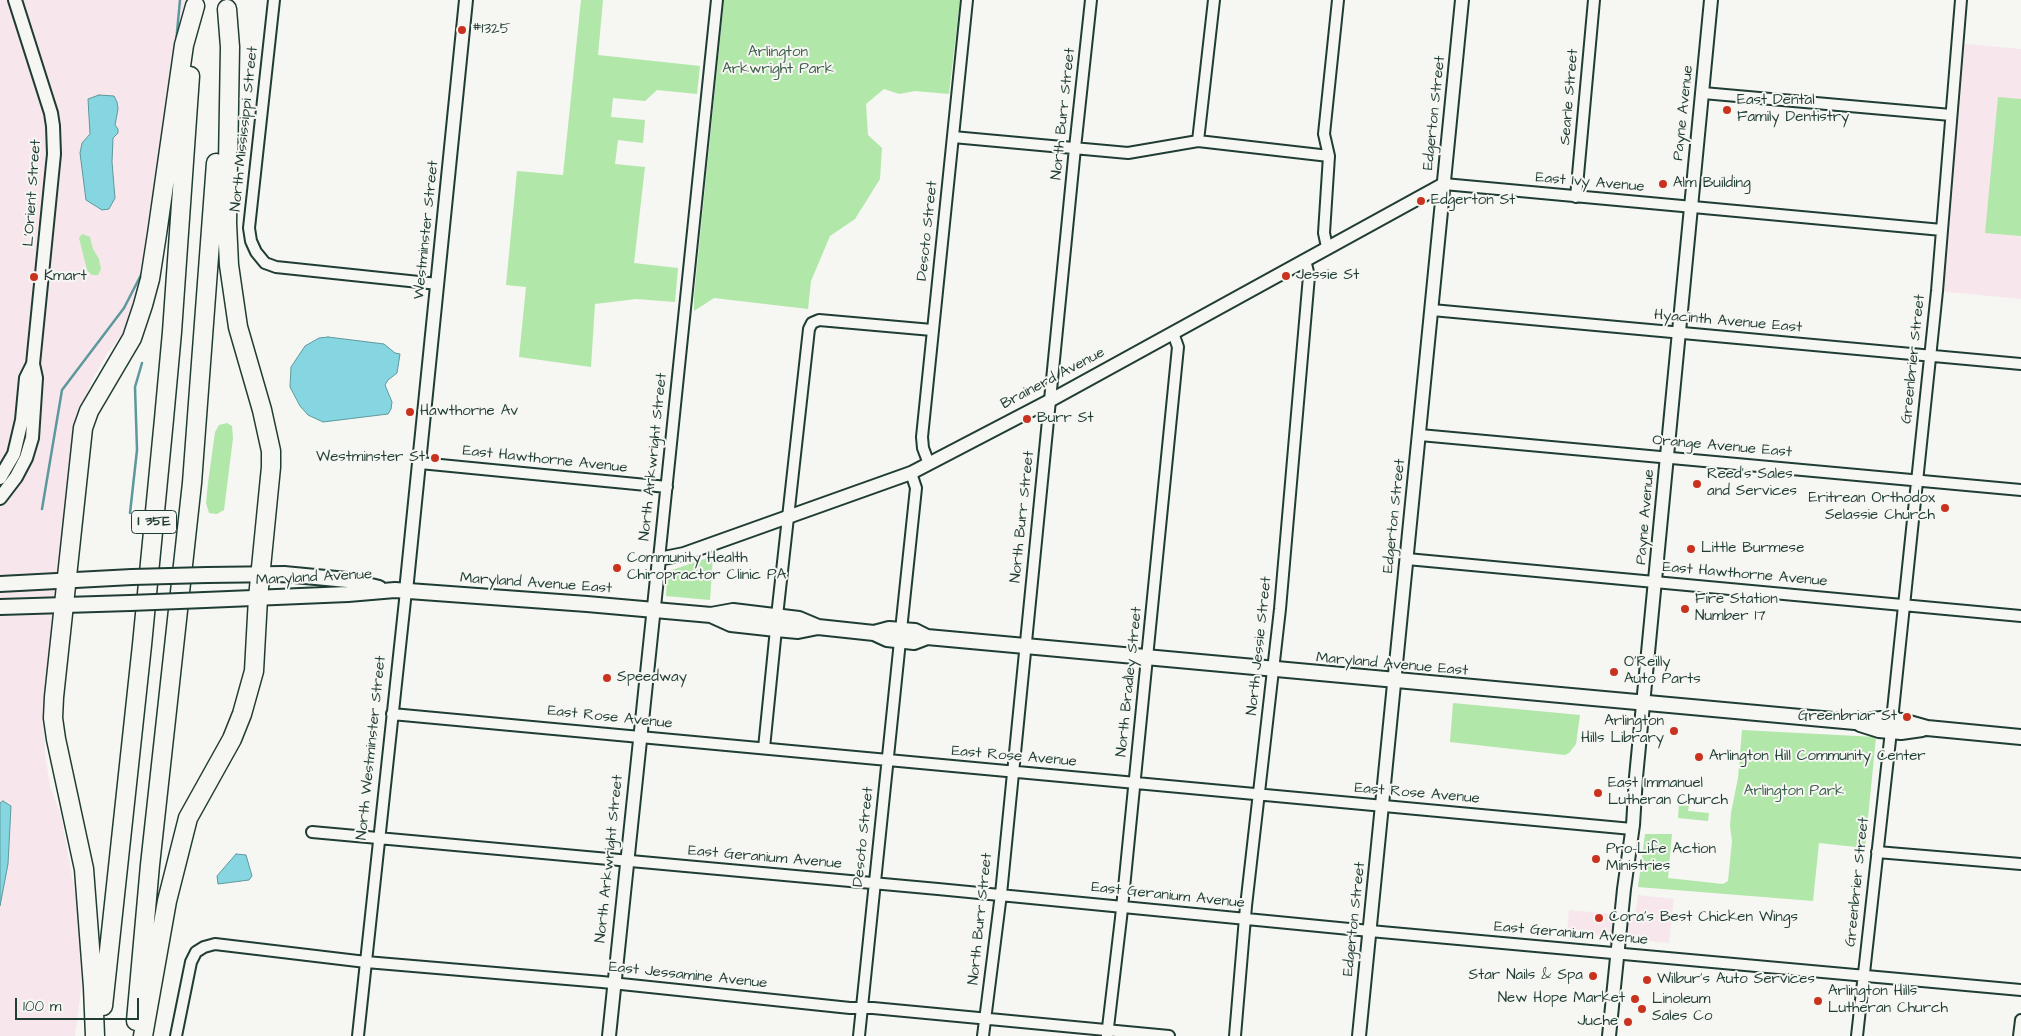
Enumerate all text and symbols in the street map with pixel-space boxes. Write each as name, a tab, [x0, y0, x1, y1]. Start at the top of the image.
place label: #1325	[472, 21, 510, 39]
marker: #1325	[456, 24, 468, 36]
park label: Arlington Arkwright Park	[722, 44, 834, 79]
street label: North Mississippi Street	[227, 45, 263, 213]
street label: North Burr Street	[1048, 47, 1080, 181]
street label: Searle Street	[1557, 48, 1583, 146]
street label: Edgerton Street	[1420, 55, 1450, 171]
street label: Payne Avenue	[1670, 64, 1698, 162]
place label: East Dental Family Dentistry	[1737, 92, 1849, 127]
marker: East Dental Family Dentistry	[1721, 104, 1733, 116]
street label: L'Orient Street	[20, 139, 46, 247]
street label: Westminster Street	[411, 160, 443, 300]
street label: East Ivy Avenue	[1535, 169, 1645, 197]
place label: Alm Building	[1673, 175, 1751, 193]
marker: Alm Building	[1657, 178, 1669, 190]
street label: Desoto Street	[914, 180, 942, 282]
place label: Edgerton St	[1431, 192, 1515, 210]
marker: Edgerton St	[1415, 195, 1427, 207]
place label: Jessie St	[1296, 267, 1359, 285]
place label: Kmart	[44, 268, 87, 286]
marker: Jessie St	[1280, 270, 1292, 282]
marker: Kmart	[28, 271, 40, 283]
street label: Greenbrier Street	[1898, 293, 1930, 425]
street label: Hyacinth Avenue East	[1653, 307, 1803, 337]
street label: Brainerd Avenue	[998, 344, 1108, 414]
street label: North Arkwright Street	[636, 372, 672, 542]
place label: Hawthorne Av	[420, 403, 518, 421]
marker: Hawthorne Av	[404, 406, 416, 418]
place label: Burr St	[1037, 410, 1094, 428]
marker: Burr St	[1021, 413, 1033, 425]
street label: Orange Avenue East	[1651, 432, 1793, 462]
street label: East Hawthorne Avenue	[462, 442, 628, 478]
place label: Westminster St	[316, 449, 425, 467]
street label: North Burr Street	[1007, 450, 1039, 584]
marker: Westminster St	[429, 452, 441, 464]
street label: Edgerton Street	[1380, 458, 1410, 574]
place label: Reed's Sales and Services	[1707, 466, 1797, 501]
street label: Payne Avenue	[1633, 469, 1659, 565]
marker: Reed's Sales and Services	[1691, 478, 1703, 490]
place label: Eritrean Orthodox Selassie Church	[1809, 490, 1935, 525]
marker: Eritrean Orthodox Selassie Church	[1939, 502, 1951, 514]
road number: I 35E	[132, 511, 176, 534]
place label: Little Burmese	[1701, 540, 1804, 558]
marker: Little Burmese	[1685, 543, 1697, 555]
place label: Community Health Chiropractor Clinic PA	[627, 550, 786, 585]
street label: East Hawthorne Avenue	[1662, 559, 1828, 591]
marker: Community Health Chiropractor Clinic PA	[611, 562, 623, 574]
street label: Maryland Avenue	[255, 566, 373, 590]
street label: Maryland Avenue East	[459, 570, 613, 598]
street label: North Jessie Street	[1244, 576, 1276, 716]
place label: Fire Station Number 17	[1695, 591, 1778, 626]
marker: Fire Station Number 17	[1679, 603, 1691, 615]
street label: North Bradley Street	[1113, 606, 1147, 758]
street label: Maryland Avenue East	[1315, 649, 1469, 681]
place label: O'Reilly Auto Parts	[1624, 654, 1701, 689]
street label: North Westminster Street	[353, 655, 391, 841]
marker: O'Reilly Auto Parts	[1608, 666, 1620, 678]
place label: Speedway	[617, 669, 687, 687]
marker: Speedway	[601, 672, 613, 684]
street label: East Rose Avenue	[547, 702, 673, 734]
place label: Greenbriar St	[1798, 708, 1897, 726]
marker: Greenbriar St	[1901, 711, 1913, 723]
place label: Arlington Hills Library	[1581, 713, 1664, 748]
marker: Arlington Hills Library	[1668, 725, 1680, 737]
street label: East Rose Avenue	[951, 743, 1077, 771]
place label: Arlington Hill Community Center	[1709, 748, 1926, 766]
marker: Arlington Hill Community Center	[1693, 751, 1705, 763]
street label: North Arkwright Street	[592, 774, 628, 944]
place label: East Immanuel Lutheran Church	[1608, 775, 1728, 810]
street label: East Rose Avenue	[1354, 780, 1480, 808]
park label: Arlington Park	[1744, 783, 1844, 801]
street label: Desoto Street	[850, 786, 878, 888]
marker: East Immanuel Lutheran Church	[1592, 787, 1604, 799]
street label: Greenbrier Street	[1842, 816, 1874, 948]
place label: Pro-Life Action Ministries	[1606, 841, 1716, 876]
street label: East Geranium Avenue	[687, 842, 843, 874]
street label: North Burr Street	[965, 852, 997, 986]
marker: Pro-Life Action Ministries	[1590, 853, 1602, 865]
street label: Edgerton Street	[1340, 861, 1370, 977]
street label: East Geranium Avenue	[1090, 879, 1246, 913]
place label: Cora's Best Chicken Wings	[1609, 909, 1798, 927]
marker: Cora's Best Chicken Wings	[1593, 912, 1605, 924]
street label: East Geranium Avenue	[1493, 918, 1649, 950]
street label: East Jessamine Avenue	[608, 959, 768, 993]
place label: Star Nails & Spa	[1469, 967, 1583, 985]
marker: Star Nails & Spa	[1587, 970, 1599, 982]
place label: Wilbur's Auto Services	[1657, 971, 1815, 989]
marker: Wilbur's Auto Services	[1641, 974, 1653, 986]
place label: Arlington Hills Lutheran Church	[1828, 983, 1948, 1018]
scale bar	[18, 988, 141, 1020]
place label: New Hope Market	[1498, 990, 1625, 1008]
place label: Linoleum Sales Co	[1652, 991, 1712, 1026]
marker: New Hope Market	[1629, 993, 1641, 1005]
marker: Arlington Hills Lutheran Church	[1812, 995, 1824, 1007]
text: 100 m	[23, 996, 62, 1017]
marker: Linoleum Sales Co	[1636, 1003, 1648, 1015]
place label: Juche	[1577, 1013, 1618, 1031]
marker: Juche	[1622, 1016, 1634, 1028]

